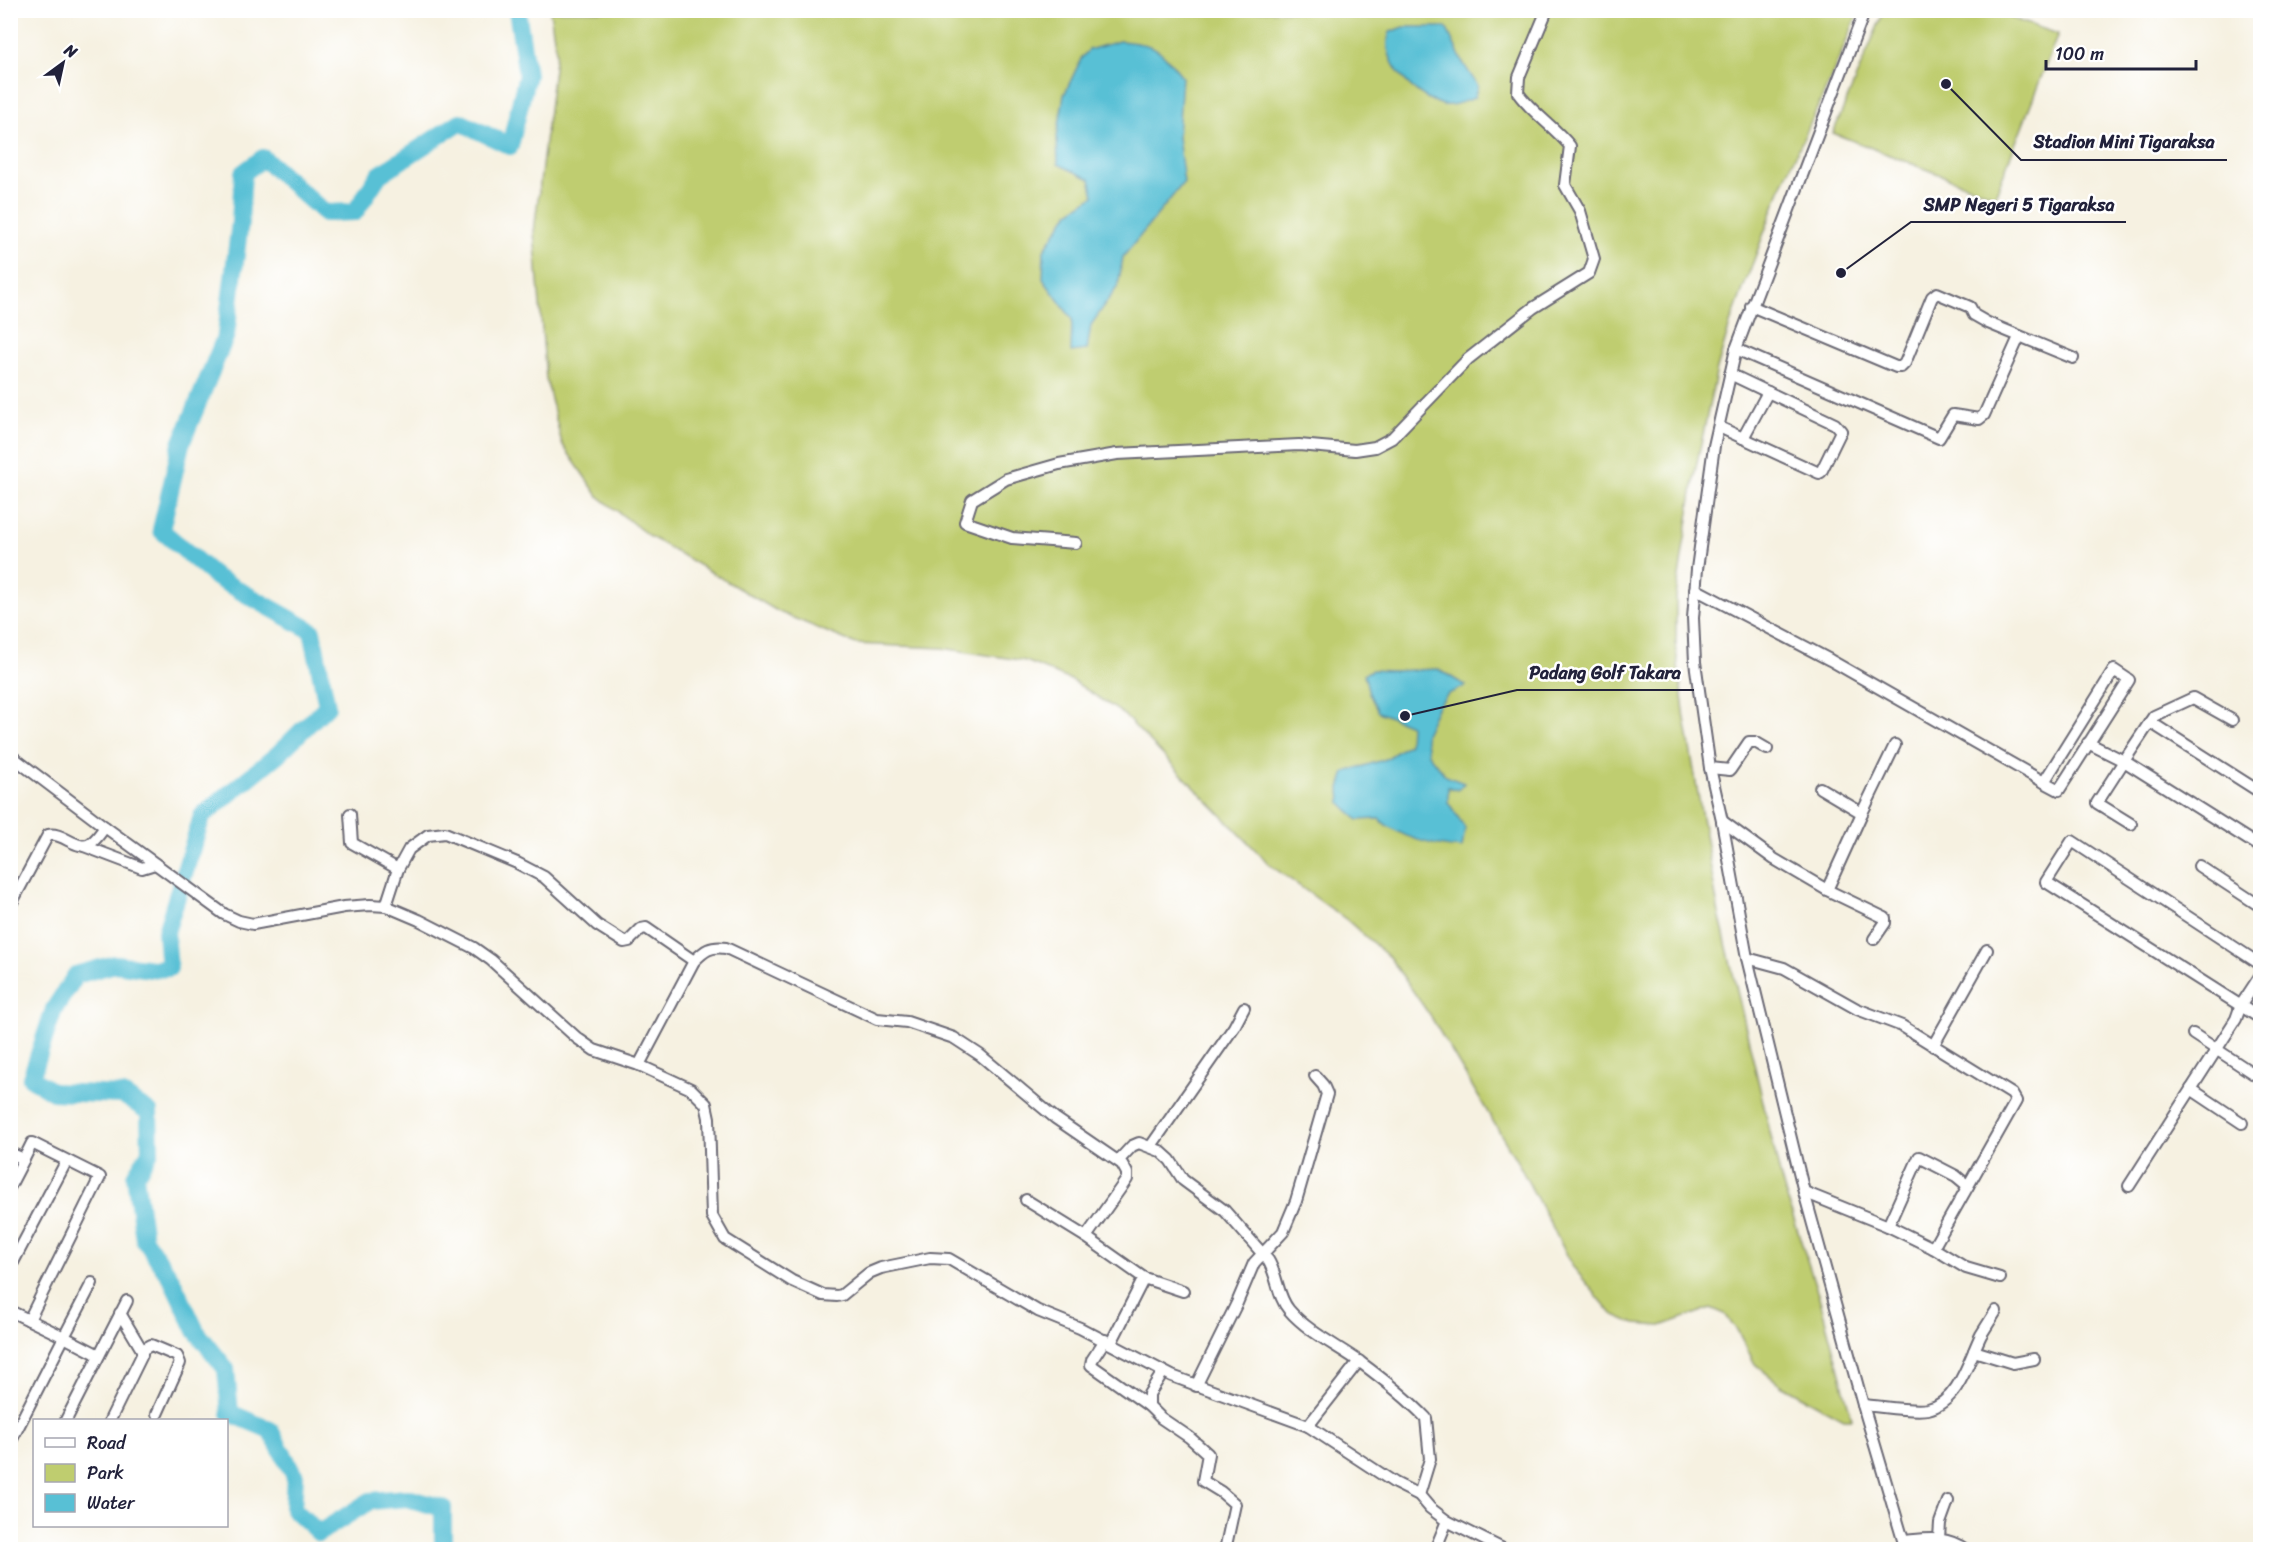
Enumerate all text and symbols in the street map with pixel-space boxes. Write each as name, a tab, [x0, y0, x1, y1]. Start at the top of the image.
north arrow	[33, 33, 93, 93]
scale bar	[2046, 33, 2196, 71]
text: N	[58, 35, 84, 67]
text: 100 m	[2055, 38, 2104, 70]
callout: Stadion Mini Tigaraksa	[2021, 124, 2227, 160]
text: Stadion Mini Tigaraksa	[2033, 126, 2215, 158]
callout: SMP Negeri 5 Tigaraksa	[1911, 186, 2126, 222]
text: SMP Negeri 5 Tigaraksa	[1923, 189, 2114, 221]
callout: Padang Golf Takara	[1517, 654, 1694, 690]
text: Padang Golf Takara	[1529, 657, 1682, 689]
legend	[33, 1419, 228, 1527]
text: Road	[87, 1427, 127, 1459]
text: Park	[87, 1457, 124, 1489]
text: Water	[87, 1487, 136, 1519]

